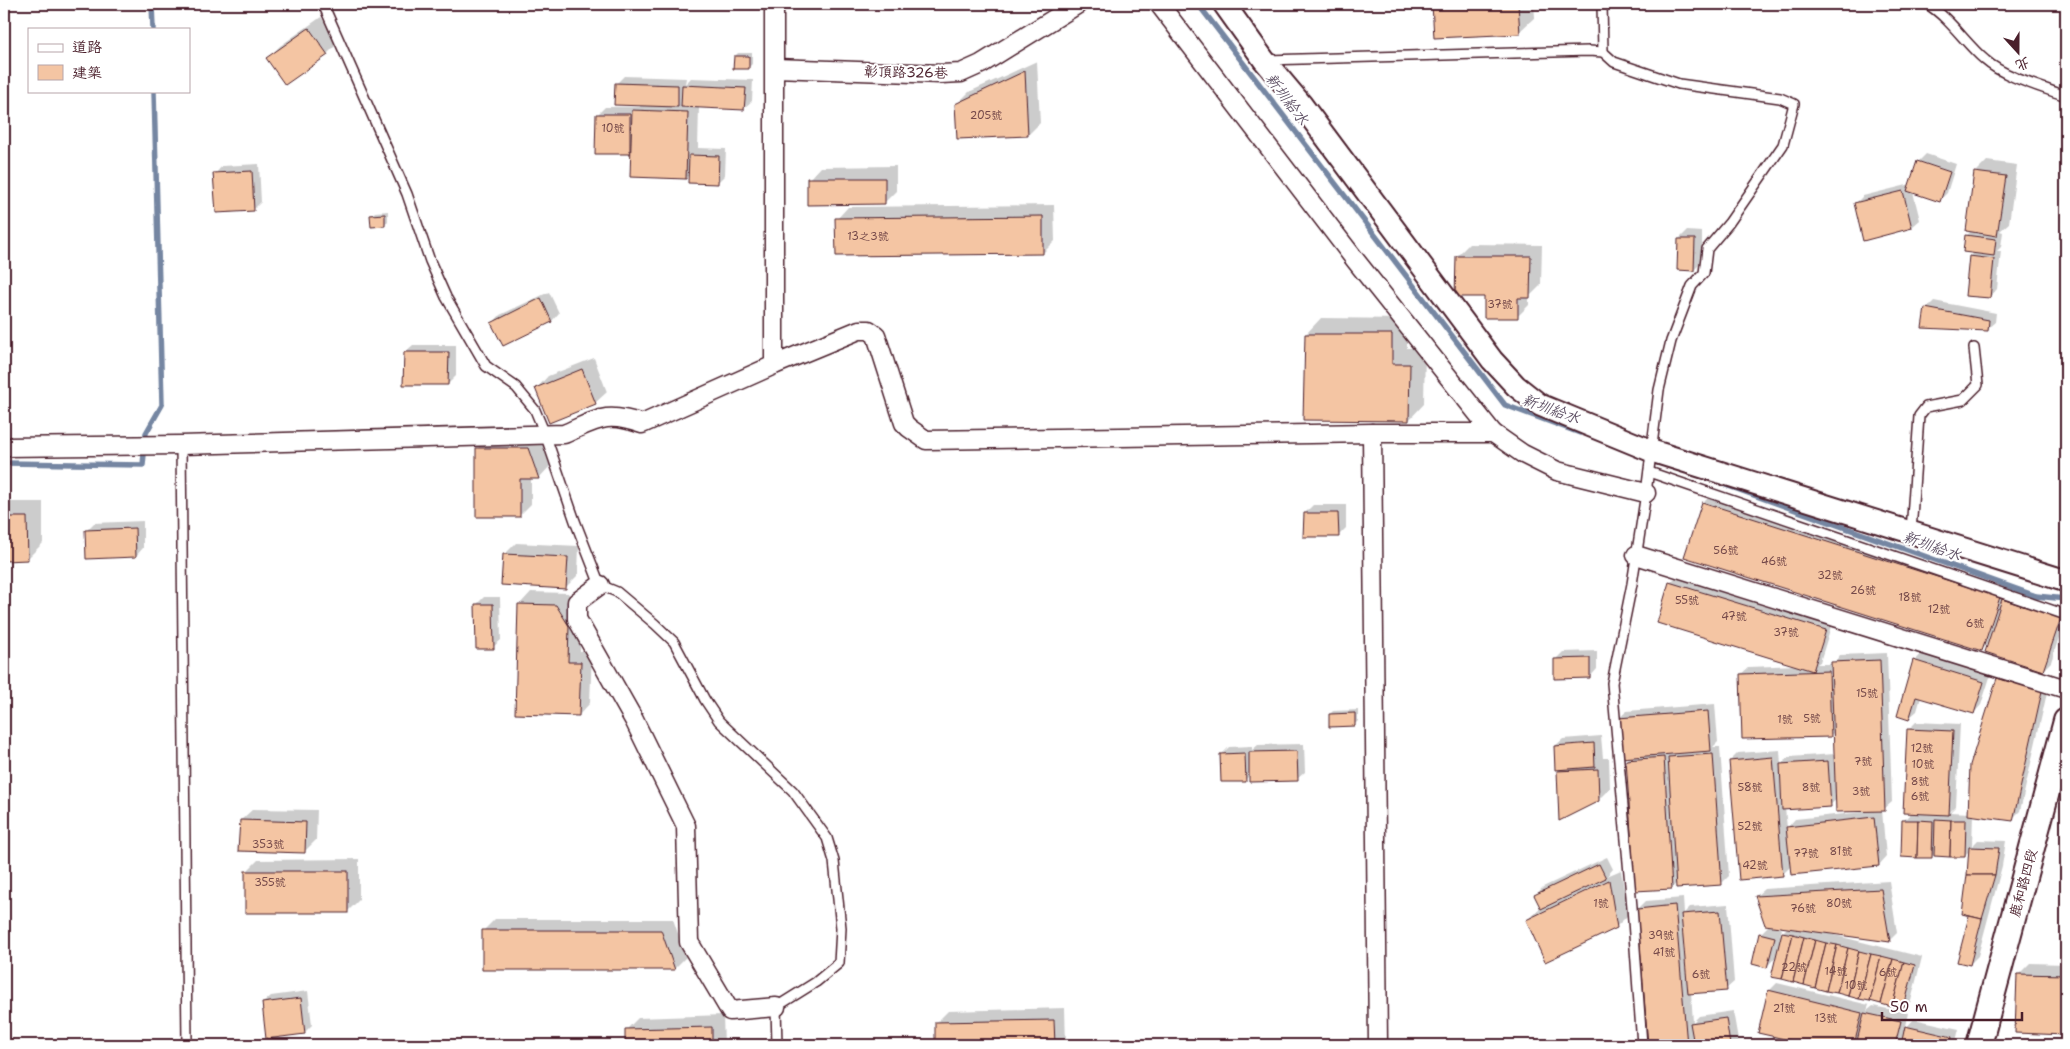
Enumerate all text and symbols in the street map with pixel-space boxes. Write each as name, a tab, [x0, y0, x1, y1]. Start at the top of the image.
legend	[28, 28, 190, 92]
north arrow	[1992, 28, 2042, 78]
text: 道路	[72, 37, 102, 57]
text: 北	[2013, 53, 2032, 75]
street label: 彰頂路326巷	[864, 62, 949, 82]
text: 建築	[72, 63, 102, 83]
water label: 新圳給水	[1261, 69, 1314, 130]
house number: 205號	[970, 108, 1002, 123]
house number: 10號	[602, 121, 625, 136]
house number: 13之3號	[847, 229, 889, 244]
house number: 37號	[1487, 297, 1513, 312]
water label: 新圳給水	[1519, 389, 1584, 429]
water label: 新圳給水	[1900, 526, 1965, 566]
house number: 56號	[1713, 543, 1739, 558]
house number: 46號	[1761, 554, 1787, 569]
house number: 32號	[1817, 568, 1843, 583]
house number: 26號	[1850, 583, 1876, 598]
house number: 18號	[1898, 590, 1922, 605]
house number: 55號	[1675, 593, 1699, 608]
house number: 12號	[1928, 602, 1950, 617]
house number: 47號	[1721, 609, 1747, 624]
house number: 6號	[1966, 616, 1984, 631]
house number: 37號	[1773, 625, 1799, 640]
house number: 15號	[1856, 686, 1878, 701]
house number: 5號	[1803, 711, 1821, 726]
house number: 1號	[1777, 712, 1793, 727]
house number: 12號	[1911, 741, 1933, 756]
house number: 7號	[1854, 754, 1872, 769]
house number: 10號	[1912, 757, 1935, 772]
house number: 8號	[1911, 774, 1929, 789]
house number: 58號	[1737, 780, 1763, 795]
house number: 8號	[1802, 780, 1820, 795]
house number: 3號	[1852, 784, 1870, 799]
house number: 6號	[1911, 789, 1929, 804]
house number: 52號	[1738, 819, 1762, 834]
house number: 353號	[252, 837, 284, 852]
house number: 81號	[1830, 844, 1852, 859]
house number: 77號	[1793, 846, 1819, 861]
street label: 鹿和路四段	[2005, 847, 2041, 919]
house number: 42號	[1742, 858, 1768, 873]
house number: 355號	[254, 875, 286, 890]
house number: 1號	[1593, 896, 1609, 911]
house number: 80號	[1826, 896, 1852, 911]
house number: 76號	[1790, 901, 1816, 916]
house number: 39號	[1648, 928, 1674, 943]
house number: 41號	[1653, 945, 1675, 960]
house number: 22號	[1781, 960, 1807, 975]
house number: 14號	[1825, 964, 1847, 979]
house number: 6號	[1879, 965, 1897, 980]
house number: 6號	[1692, 967, 1710, 982]
house number: 10號	[1845, 978, 1868, 993]
scale bar	[1882, 989, 2022, 1021]
text: 50 m	[1890, 997, 1928, 1017]
house number: 21號	[1773, 1001, 1795, 1016]
house number: 13號	[1815, 1011, 1837, 1026]

